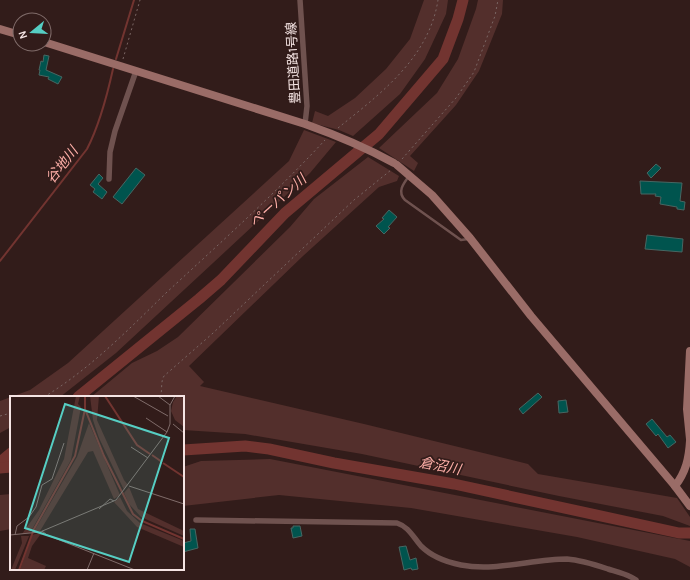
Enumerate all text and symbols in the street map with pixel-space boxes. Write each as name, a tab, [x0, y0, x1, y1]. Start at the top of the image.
north arrow	[12, 12, 52, 52]
street label: 豊田道路1号線	[283, 22, 303, 104]
text: N	[16, 29, 30, 41]
water label: 谷地川	[42, 142, 83, 187]
water label: ペーパン川	[246, 170, 311, 231]
inset map	[10, 396, 184, 570]
water label: 倉沼川	[418, 454, 464, 479]

